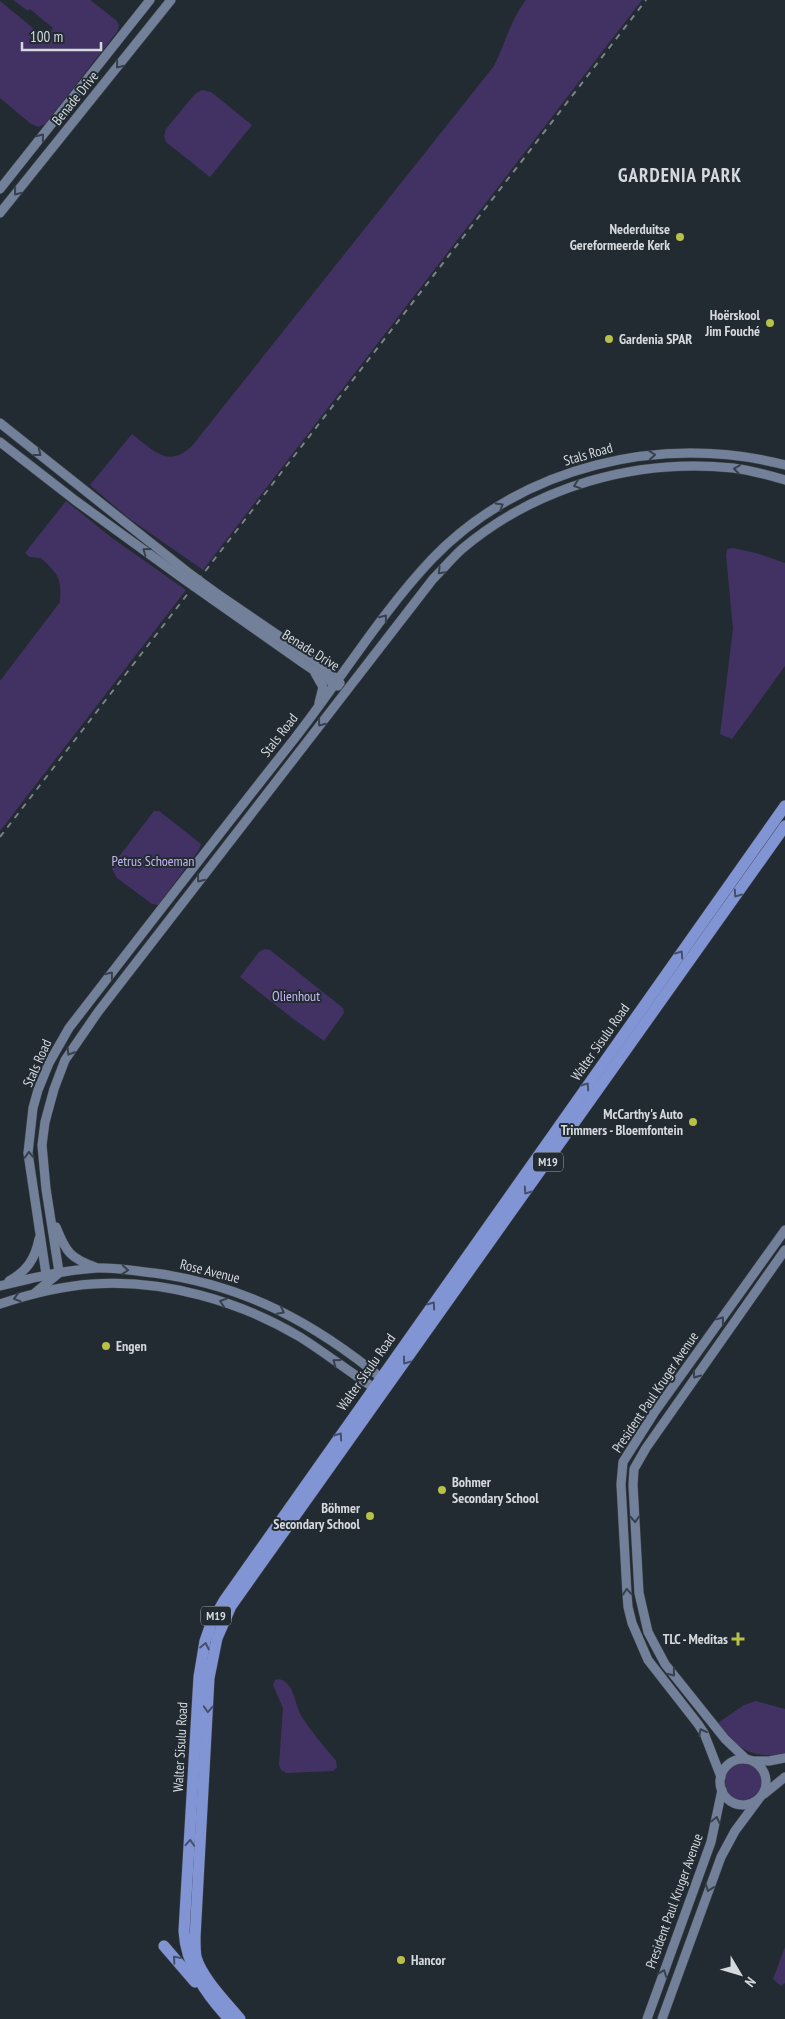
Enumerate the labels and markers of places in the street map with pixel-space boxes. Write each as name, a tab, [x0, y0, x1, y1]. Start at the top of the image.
place label: Nederduitse Gereformeerde Kerk	[570, 220, 670, 254]
marker: Nederduitse Gereformeerde Kerk	[674, 231, 686, 243]
place label: Hoërskool Jim Fouché	[704, 306, 761, 340]
marker: Hoërskool Jim Fouché	[764, 317, 776, 329]
place label: Gardenia SPAR	[619, 330, 692, 348]
marker: Gardenia SPAR	[603, 333, 615, 345]
place label: McCarthy's Auto Trimmers - Bloemfontein	[561, 1105, 683, 1139]
marker: McCarthy's Auto Trimmers - Bloemfontein	[687, 1116, 699, 1128]
place label: Engen	[116, 1337, 147, 1355]
marker: Engen	[100, 1340, 112, 1352]
place label: Bohmer Secondary School	[452, 1473, 539, 1507]
marker: Bohmer Secondary School	[436, 1484, 448, 1496]
place label: Böhmer Secondary School	[273, 1499, 361, 1533]
marker: Böhmer Secondary School	[364, 1510, 376, 1522]
place label: TLC - Meditas	[663, 1630, 728, 1648]
marker: TLC - Meditas	[732, 1633, 744, 1645]
place label: Hancor	[411, 1951, 446, 1969]
marker: Hancor	[395, 1954, 407, 1966]

